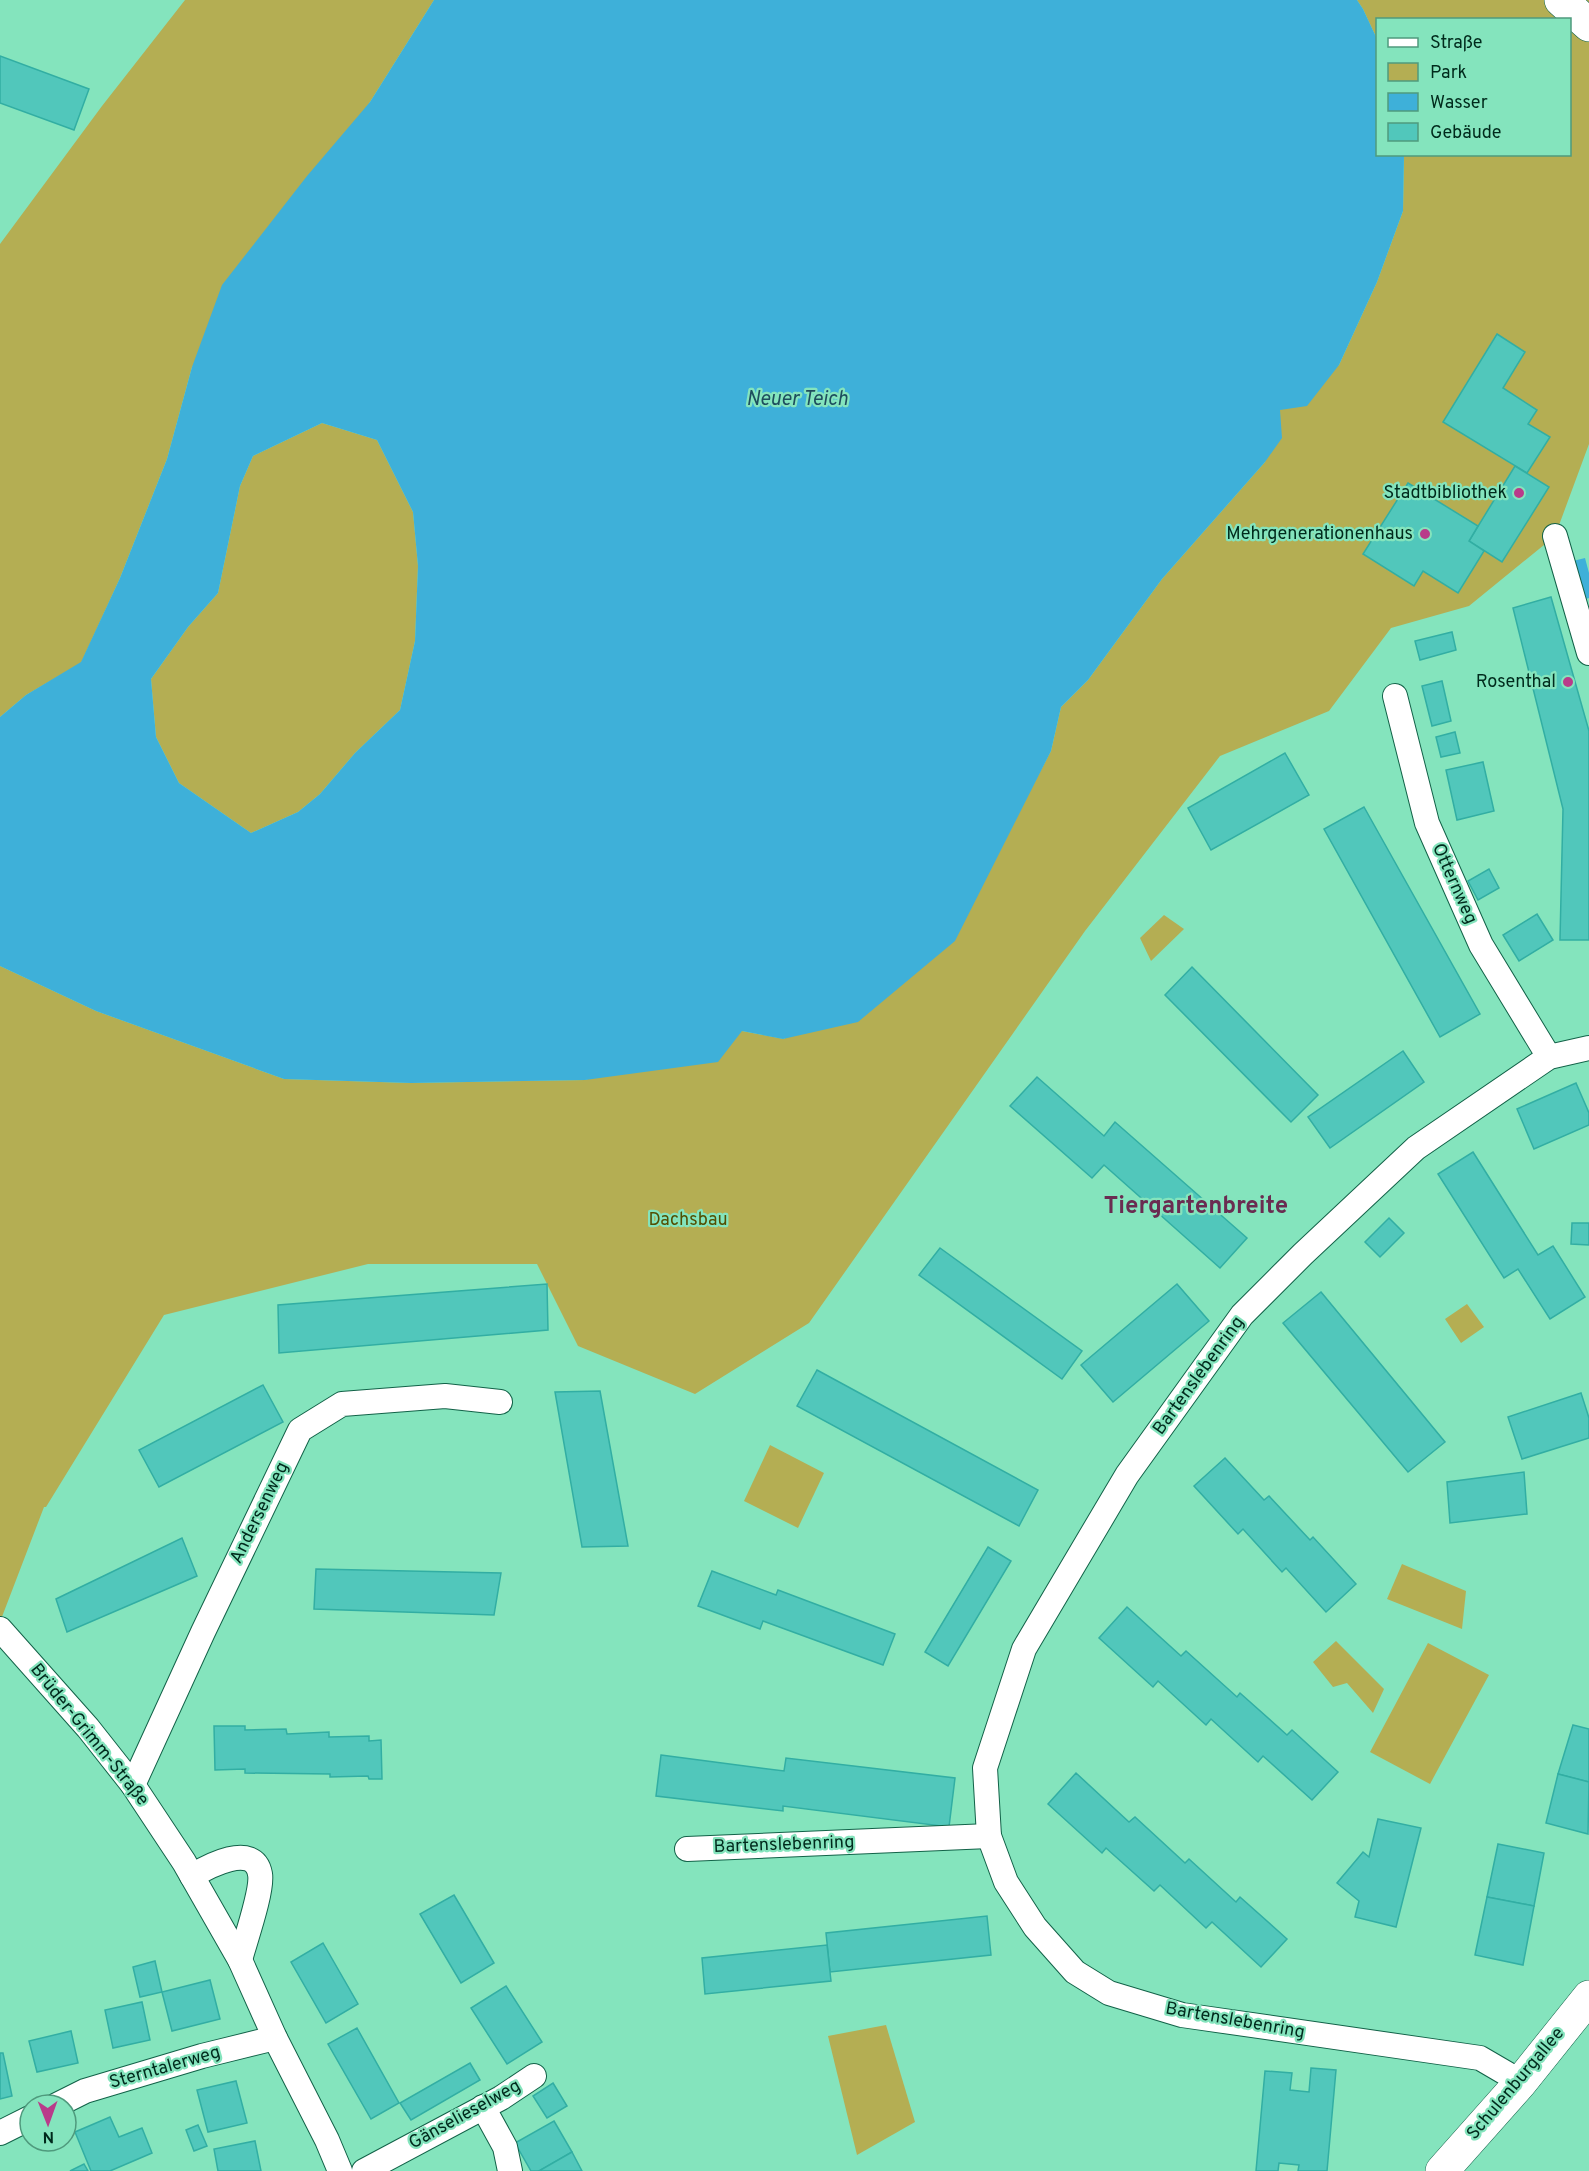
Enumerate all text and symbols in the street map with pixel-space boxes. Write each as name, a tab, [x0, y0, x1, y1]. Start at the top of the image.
legend	[1376, 18, 1571, 156]
text: Straße	[1430, 32, 1482, 55]
text: Park	[1430, 62, 1467, 85]
text: Wasser	[1430, 92, 1488, 115]
text: Gebäude	[1430, 122, 1502, 145]
water label: Neuer Teich	[746, 387, 848, 413]
place label: Stadtbibliothek	[1383, 482, 1507, 505]
marker: Stadtbibliothek	[1512, 486, 1526, 500]
place label: Mehrgenerationenhaus	[1226, 523, 1413, 546]
marker: Mehrgenerationenhaus	[1418, 527, 1432, 541]
place label: Rosenthal	[1476, 671, 1556, 694]
marker: Rosenthal	[1561, 675, 1575, 689]
street label: Otternweg	[1426, 840, 1482, 928]
district label: Tiergartenbreite	[1104, 1192, 1288, 1222]
park label: Dachsbau	[648, 1209, 728, 1232]
street label: Bartenslebenring	[1148, 1312, 1250, 1440]
street label: Andersenweg	[225, 1458, 295, 1568]
street label: Brüder-Grimm-Straße	[24, 1659, 154, 1811]
street label: Bartenslebenring	[713, 1831, 855, 1859]
street label: Bartenslebenring	[1164, 1997, 1306, 2045]
street label: Schulenburgallee	[1462, 2023, 1570, 2145]
street label: Sterntalerweg	[107, 2041, 223, 2095]
street label: Gänselieselweg	[405, 2075, 525, 2155]
north arrow	[18, 2093, 78, 2153]
text: N	[42, 2126, 54, 2146]

